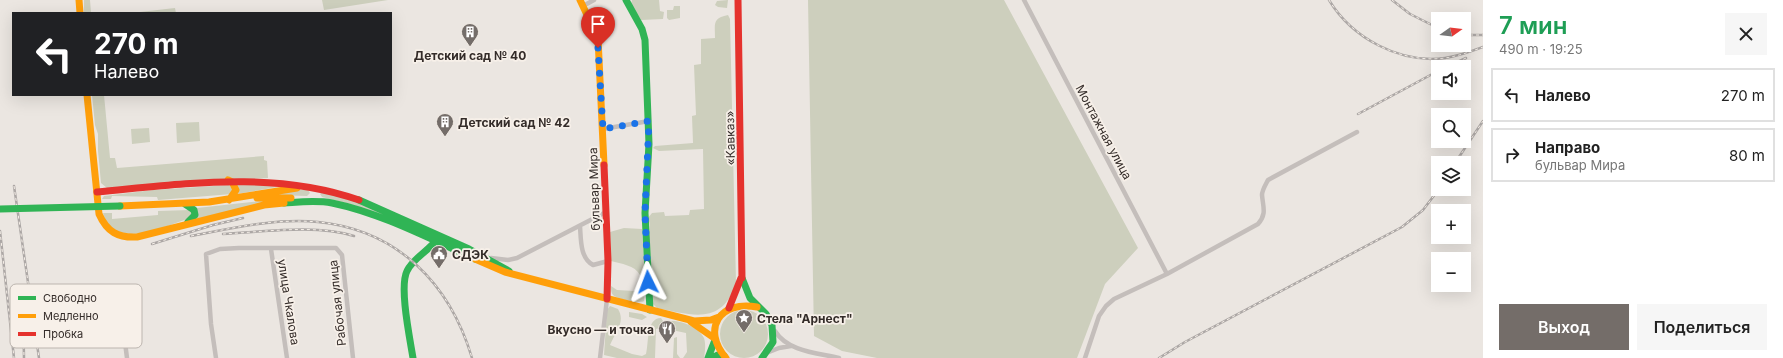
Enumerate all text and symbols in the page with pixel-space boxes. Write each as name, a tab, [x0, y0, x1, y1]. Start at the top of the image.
pin	[581, 7.0, 615, 48]
text: 7 мин	[1499, 11, 1567, 40]
north arrow	[1431, 12, 1471, 52]
map controls	[1431, 12, 1471, 292]
icon: arrive	[587, 13, 609, 35]
button: close	[1725, 13, 1767, 55]
building icon: Детский сад № 40	[460, 22, 480, 47]
text: 270 m	[94, 27, 179, 61]
icon: left	[28, 28, 80, 80]
text: 490 m · 19:25	[1499, 41, 1583, 57]
place label: Детский сад № 40	[414, 48, 526, 63]
button: sound	[1431, 60, 1471, 100]
text: Налево	[94, 61, 159, 82]
street label: Монтажная улица	[1073, 82, 1135, 182]
icon: left	[1501, 84, 1523, 106]
text: Налево	[1535, 86, 1591, 105]
text: 270 m	[1721, 86, 1765, 105]
button: search	[1431, 108, 1471, 148]
street label: «Кавказ»	[722, 110, 738, 165]
building icon: Детский сад № 42	[435, 112, 455, 137]
place label: Детский сад № 42	[458, 115, 570, 130]
text: Направо	[1535, 138, 1600, 157]
icon: right	[1501, 144, 1523, 166]
text: 80 m	[1729, 146, 1765, 165]
street label: бульвар Мира	[585, 147, 603, 231]
button: layers	[1431, 156, 1471, 196]
text: бульвар Мира	[1535, 157, 1625, 173]
button: +	[1431, 204, 1471, 244]
public building icon: СДЭК	[429, 244, 449, 269]
place label: СДЭК	[452, 247, 489, 262]
button: −	[1431, 252, 1471, 292]
street label: улица Чкалова	[275, 258, 303, 346]
street label: Рабочая улица	[325, 259, 349, 347]
position arrow	[627, 261, 669, 303]
legend	[10, 284, 142, 348]
text: Свободно	[43, 291, 97, 305]
button: Выход	[1499, 304, 1629, 350]
button: Поделиться	[1637, 304, 1767, 350]
place icon: Стела "Арнест"	[734, 308, 754, 333]
text: Медленно	[43, 309, 99, 323]
place label: Стела "Арнест"	[757, 311, 853, 326]
restaurant icon: Вкусно — и точка	[657, 319, 677, 344]
place label: Вкусно — и точка	[548, 322, 654, 337]
text: Пробка	[43, 327, 83, 341]

